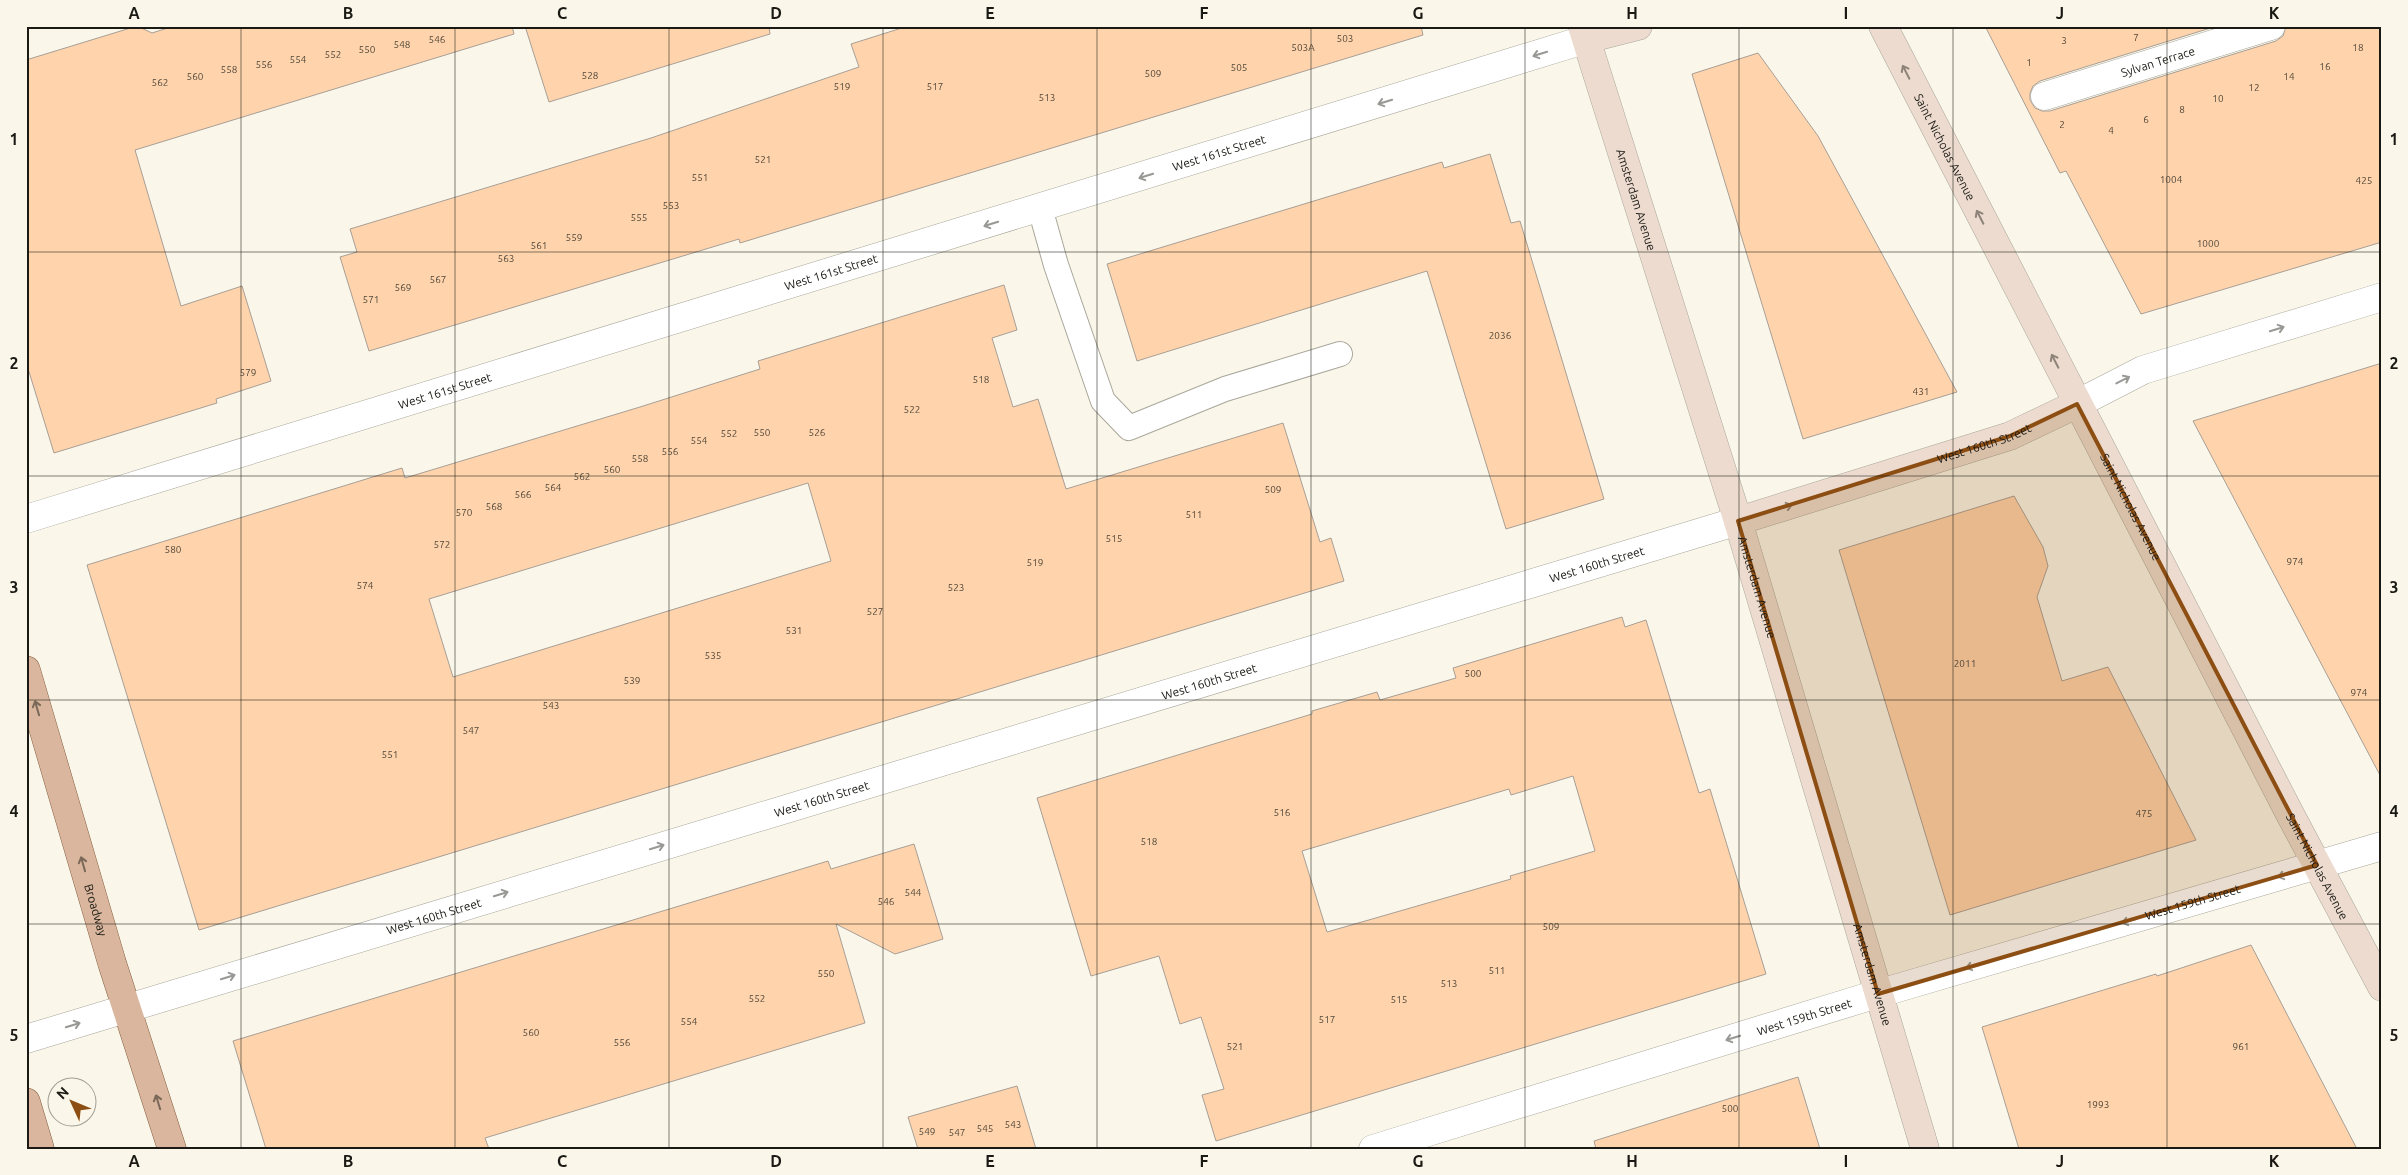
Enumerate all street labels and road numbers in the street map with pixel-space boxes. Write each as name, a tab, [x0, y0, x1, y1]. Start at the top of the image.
street label: Sylvan Terrace	[2119, 44, 2196, 79]
street label: Saint Nicholas Avenue	[1912, 91, 1978, 202]
street label: West 161st Street	[1171, 132, 1267, 173]
street label: Amsterdam Avenue	[1615, 147, 1659, 252]
street label: West 161st Street	[783, 251, 879, 292]
street label: West 161st Street	[396, 370, 493, 411]
street label: West 160th Street	[1935, 420, 2033, 465]
street label: Saint Nicholas Avenue	[2098, 451, 2164, 562]
street label: Amsterdam Avenue	[1736, 534, 1779, 640]
street label: West 160th Street	[1548, 543, 1646, 584]
street label: West 160th Street	[1160, 660, 1258, 702]
street label: West 160th Street	[772, 778, 871, 819]
street label: Saint Nicholas Avenue	[2284, 811, 2351, 922]
street label: West 159th Street	[2143, 881, 2242, 922]
street label: Broadway	[83, 882, 110, 938]
street label: West 160th Street	[385, 895, 483, 936]
street label: Amsterdam Avenue	[1852, 922, 1894, 1027]
street label: West 159th Street	[1755, 996, 1853, 1037]

